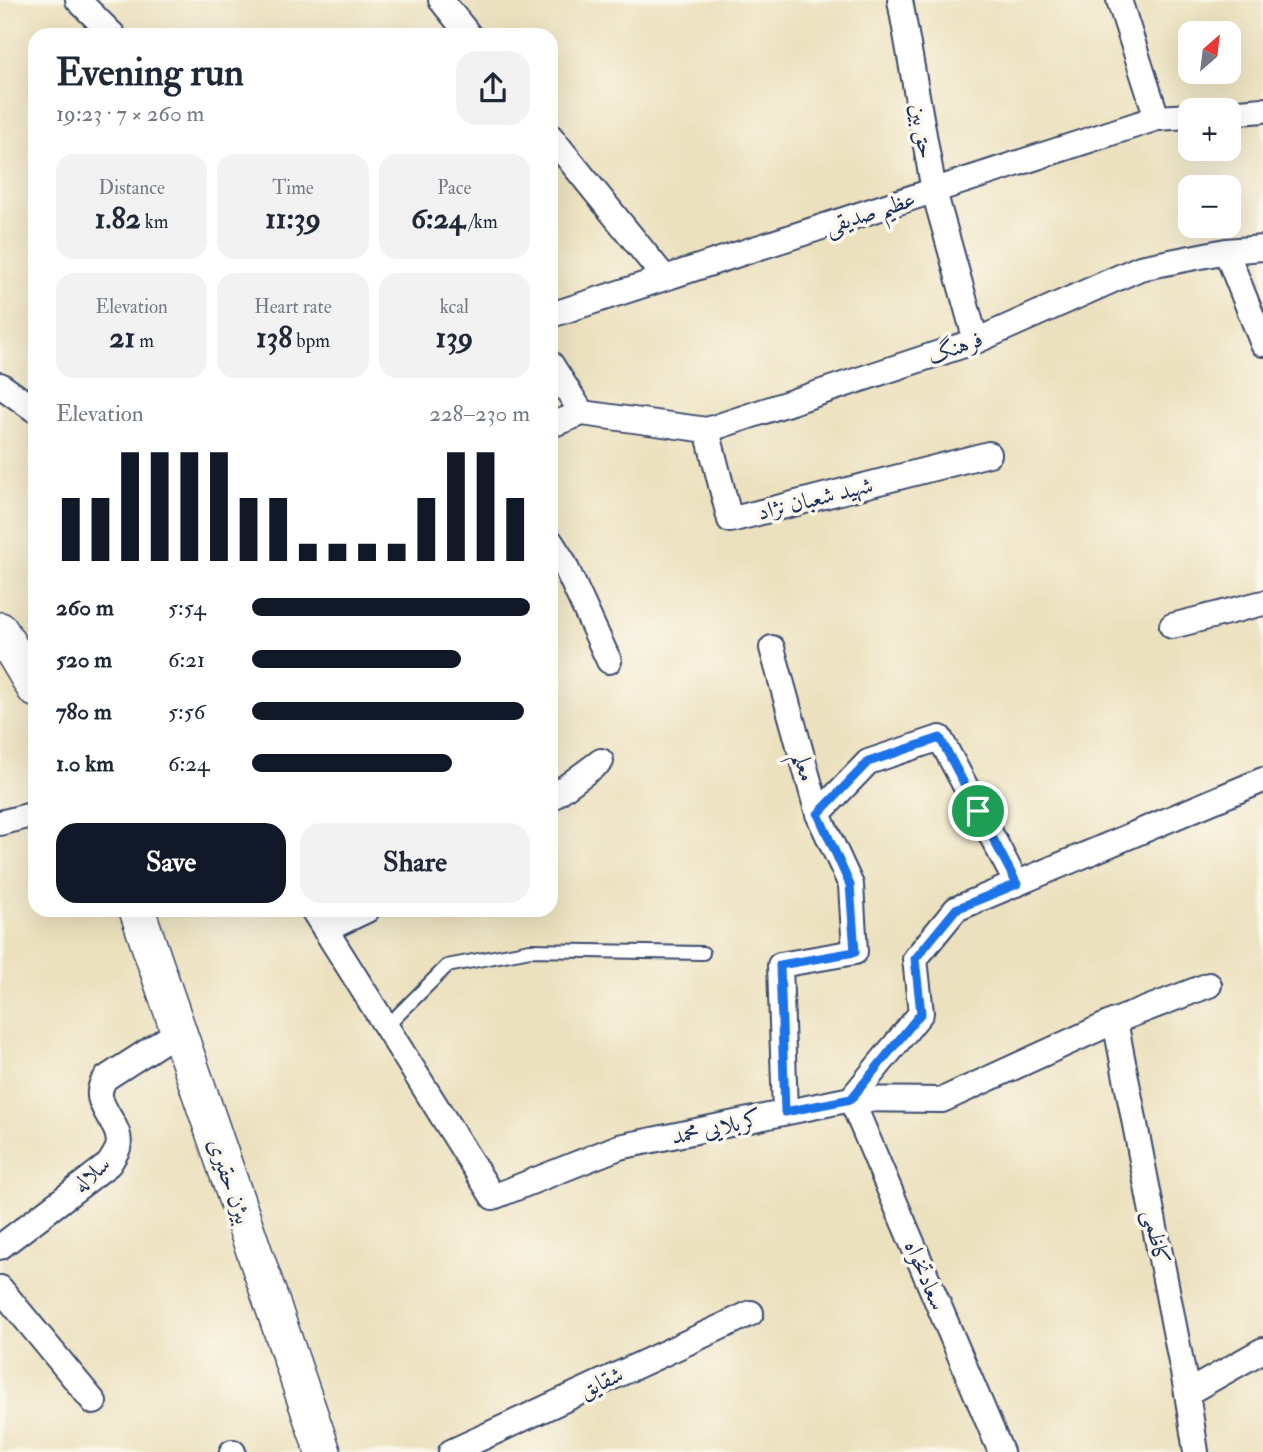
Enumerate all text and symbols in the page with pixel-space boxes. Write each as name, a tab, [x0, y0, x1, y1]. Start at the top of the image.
north arrow	[1178, 21, 1241, 84]
map controls	[1178, 21, 1241, 238]
text: Evening run	[56, 49, 244, 97]
button: share	[456, 51, 530, 125]
button: +	[1178, 98, 1241, 161]
text: 19:23 · 7 × 260 m	[56, 99, 204, 128]
street label: حق بین	[903, 101, 942, 161]
button: −	[1178, 175, 1241, 238]
text: Distance	[98, 176, 165, 200]
text: Time	[272, 176, 314, 200]
text: Pace	[437, 176, 471, 200]
street label: عظیم صدیقی	[821, 184, 922, 248]
text: 1.82	[95, 200, 141, 237]
text: 11:39	[265, 200, 321, 237]
text: 6:24	[411, 200, 465, 237]
text: km	[141, 210, 168, 234]
text: /km	[465, 210, 498, 234]
text: Elevation	[95, 295, 168, 319]
text: Heart rate	[254, 295, 332, 319]
text: kcal	[440, 295, 469, 319]
text: 21	[109, 319, 135, 356]
text: 138	[256, 319, 292, 356]
text: 139	[436, 319, 473, 356]
street label: فرهنگ	[924, 324, 987, 371]
text: m	[135, 329, 154, 353]
text: bpm	[292, 329, 330, 353]
text: Elevation	[56, 399, 144, 428]
text: 228–230 m	[429, 399, 530, 428]
street label: شهید شعبان نژاد	[754, 470, 876, 527]
text: 260 m	[56, 593, 114, 622]
text: 5:54	[168, 593, 206, 622]
text: 520 m	[56, 645, 112, 674]
text: 6:21	[168, 645, 205, 674]
text: 780 m	[56, 697, 112, 726]
text: 5:56	[168, 697, 205, 726]
text: 1.0 km	[56, 749, 114, 778]
text: 6:24	[168, 749, 209, 778]
street label: معلم	[779, 750, 822, 787]
pin	[948, 781, 1008, 841]
icon: arrive	[959, 792, 997, 830]
button: Save	[56, 823, 286, 903]
button: Share	[300, 823, 530, 903]
street label: کربلایی محمد	[669, 1104, 764, 1151]
street label: بیژن حقیری	[201, 1134, 258, 1228]
street label: سلاله	[66, 1150, 116, 1199]
street label: کاظمی	[1136, 1207, 1176, 1267]
street label: سعادتخواه	[898, 1236, 953, 1315]
street label: شقایق	[575, 1360, 628, 1405]

